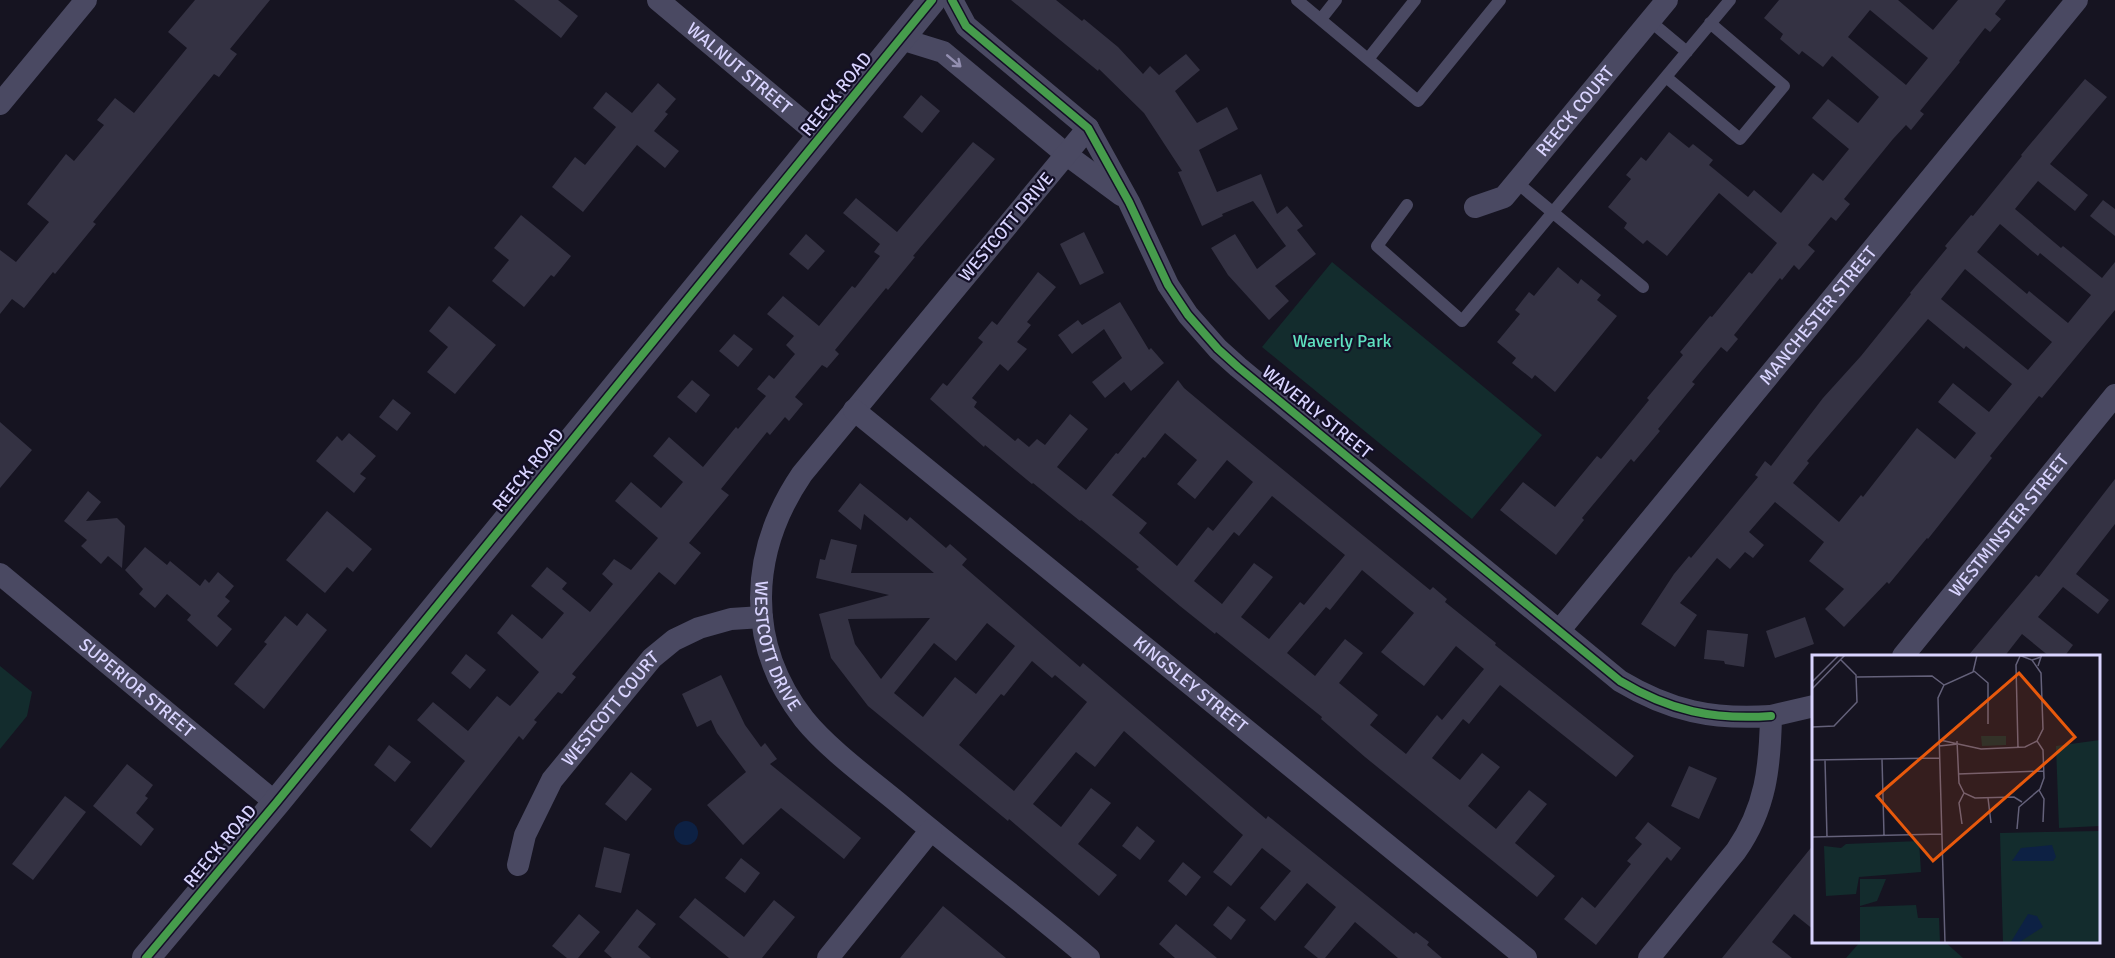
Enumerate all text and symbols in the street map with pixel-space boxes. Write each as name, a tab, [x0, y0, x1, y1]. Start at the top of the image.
street label: WALNUT STREET	[682, 18, 796, 119]
street label: REECK ROAD	[796, 48, 876, 140]
one-way arrow	[946, 54, 962, 67]
street label: REECK COURT	[1531, 61, 1619, 161]
street label: WESTCOTT DRIVE	[954, 168, 1058, 286]
street label: MANCHESTER STREET	[1755, 242, 1881, 389]
park label: Waverly Park	[1292, 330, 1392, 352]
street label: WAVERLY STREET	[1258, 361, 1377, 463]
street label: REECK ROAD	[488, 424, 568, 516]
street label: WESTMINSTER STREET	[1944, 450, 2074, 601]
street label: WESTCOTT DRIVE	[750, 580, 806, 715]
street label: KINGSLEY STREET	[1129, 631, 1252, 737]
street label: SUPERIOR STREET	[75, 633, 199, 742]
street label: WESTCOTT COURT	[557, 646, 663, 771]
inset map	[1812, 655, 2100, 943]
street label: REECK ROAD	[179, 800, 261, 892]

